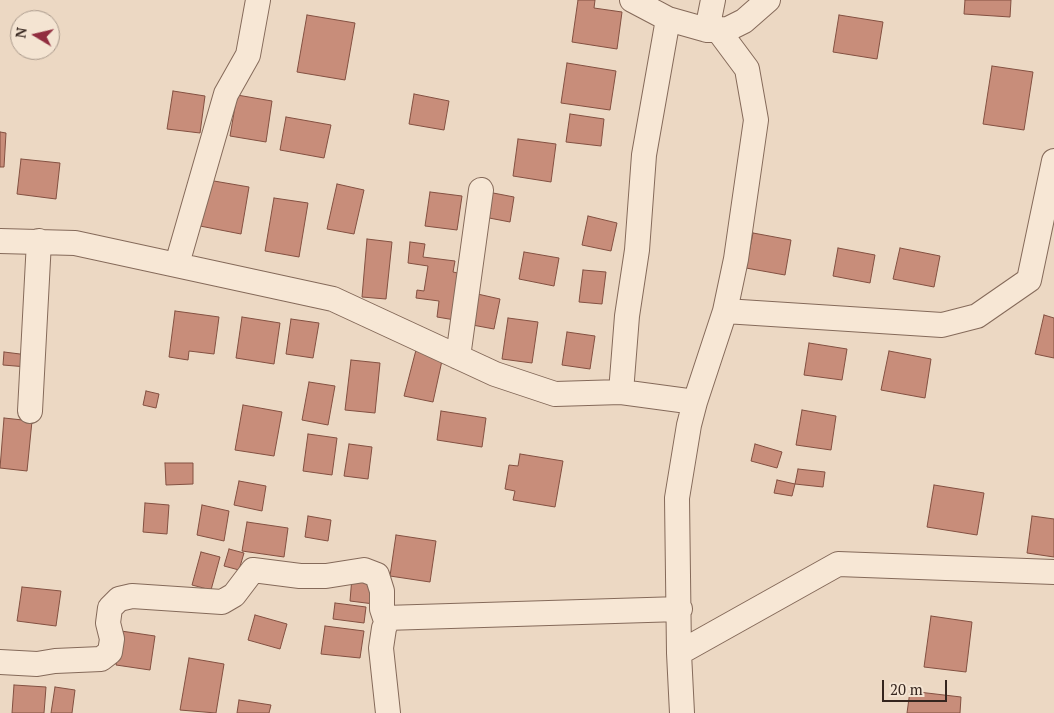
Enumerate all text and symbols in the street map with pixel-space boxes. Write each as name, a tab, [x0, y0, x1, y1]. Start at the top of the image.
north arrow	[10, 10, 60, 60]
text: N	[10, 26, 31, 39]
scale bar	[884, 670, 949, 702]
text: 20 m	[890, 679, 923, 699]

